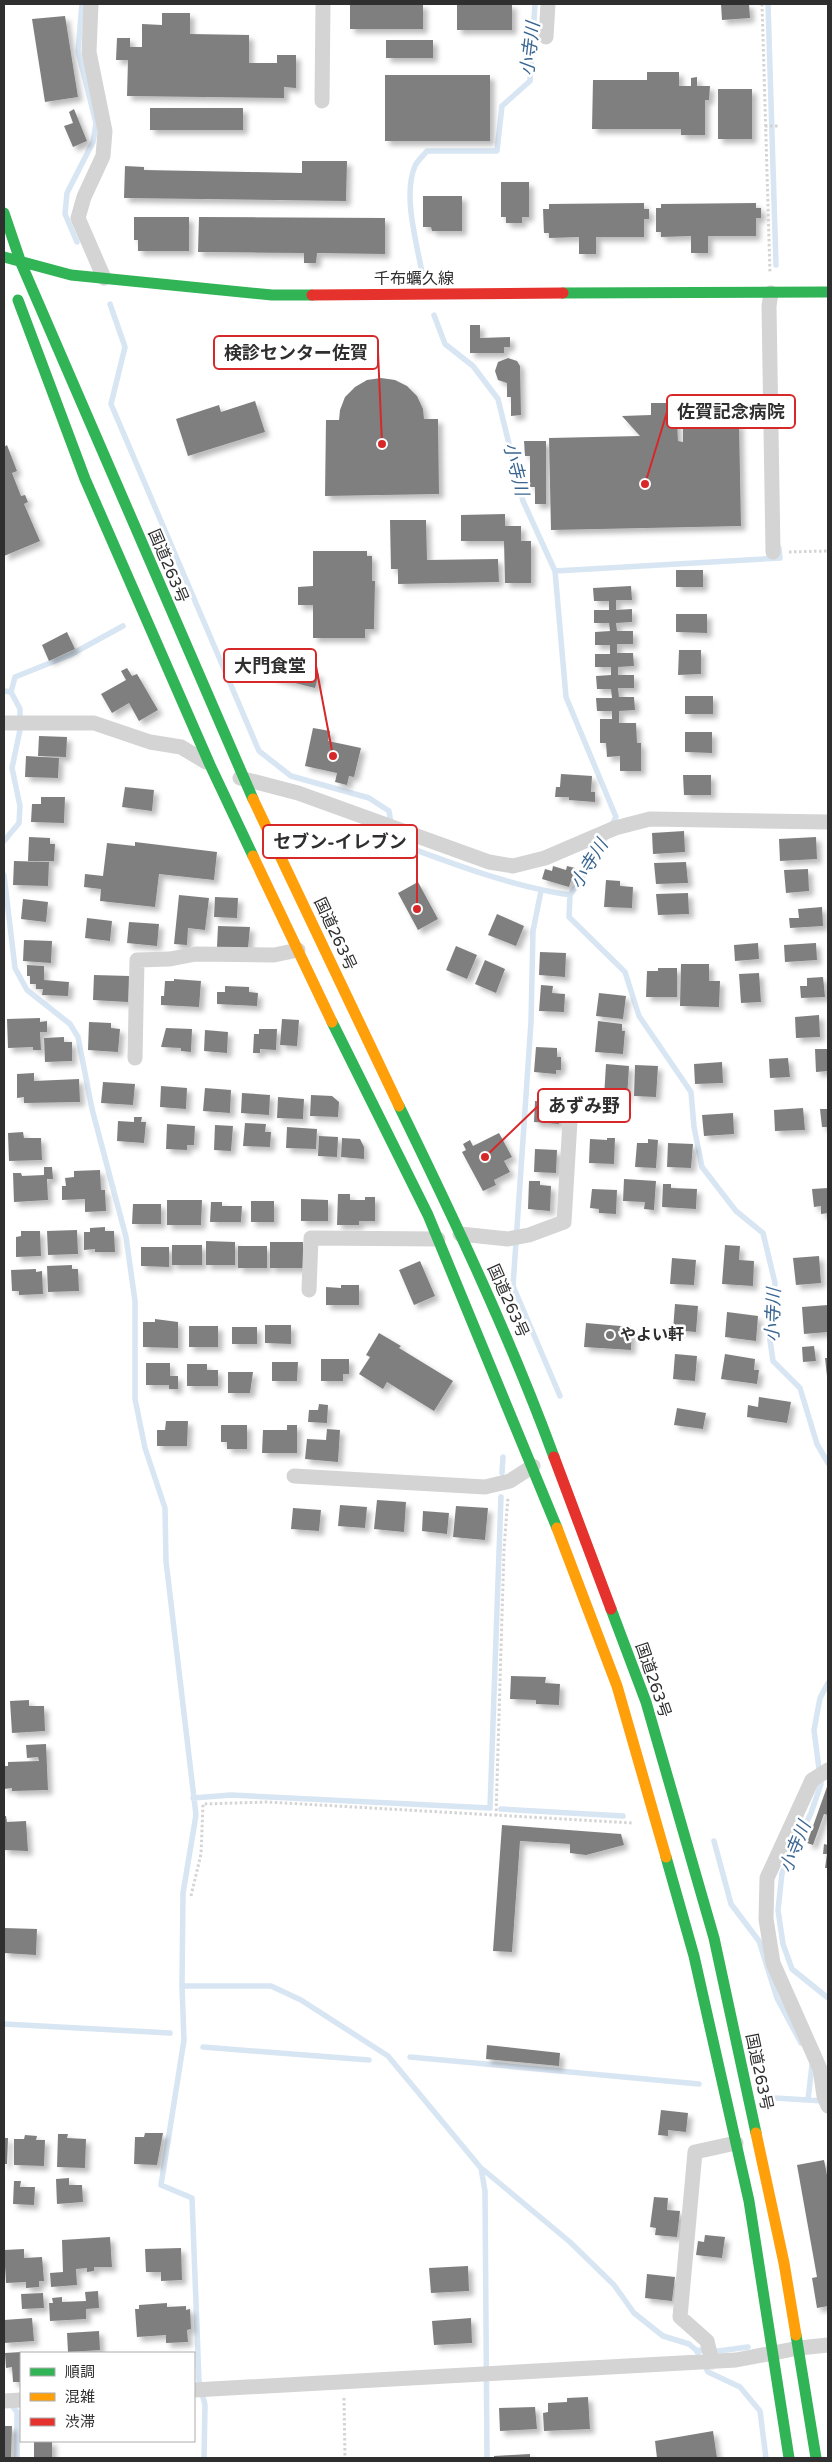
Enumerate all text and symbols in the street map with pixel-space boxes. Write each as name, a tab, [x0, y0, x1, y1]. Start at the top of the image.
water label: 小寺川	[516, 19, 544, 77]
street label: 千布蠣久線	[374, 269, 454, 289]
callout: 検診センター佐賀	[214, 336, 378, 369]
text: 検診センター佐賀	[224, 342, 368, 364]
callout: 佐賀記念病院	[667, 395, 795, 428]
text: 佐賀記念病院	[677, 401, 785, 423]
water label: 小寺川	[499, 440, 534, 500]
street label: 国道263号	[144, 526, 192, 606]
callout: 大門食堂	[224, 649, 316, 682]
text: 大門食堂	[234, 655, 306, 677]
callout: セブン-イレブン	[263, 825, 417, 858]
text: セブン-イレブン	[273, 831, 407, 853]
water label: 小寺川	[565, 834, 614, 893]
street label: 国道263号	[309, 894, 361, 974]
callout: あずみ野	[538, 1089, 630, 1122]
text: あずみ野	[548, 1095, 620, 1117]
street label: 国道263号	[483, 1261, 533, 1341]
water label: 小寺川	[761, 1286, 785, 1342]
place label: やよい軒	[620, 1325, 684, 1345]
marker: やよい軒	[604, 1329, 616, 1341]
street label: 国道263号	[631, 1640, 675, 1720]
water label: 小寺川	[775, 1816, 816, 1876]
street label: 国道263号	[741, 2032, 777, 2112]
legend	[20, 2352, 195, 2442]
text: 順調	[65, 2363, 95, 2381]
text: 混雑	[65, 2388, 95, 2406]
text: 渋滞	[65, 2413, 95, 2431]

